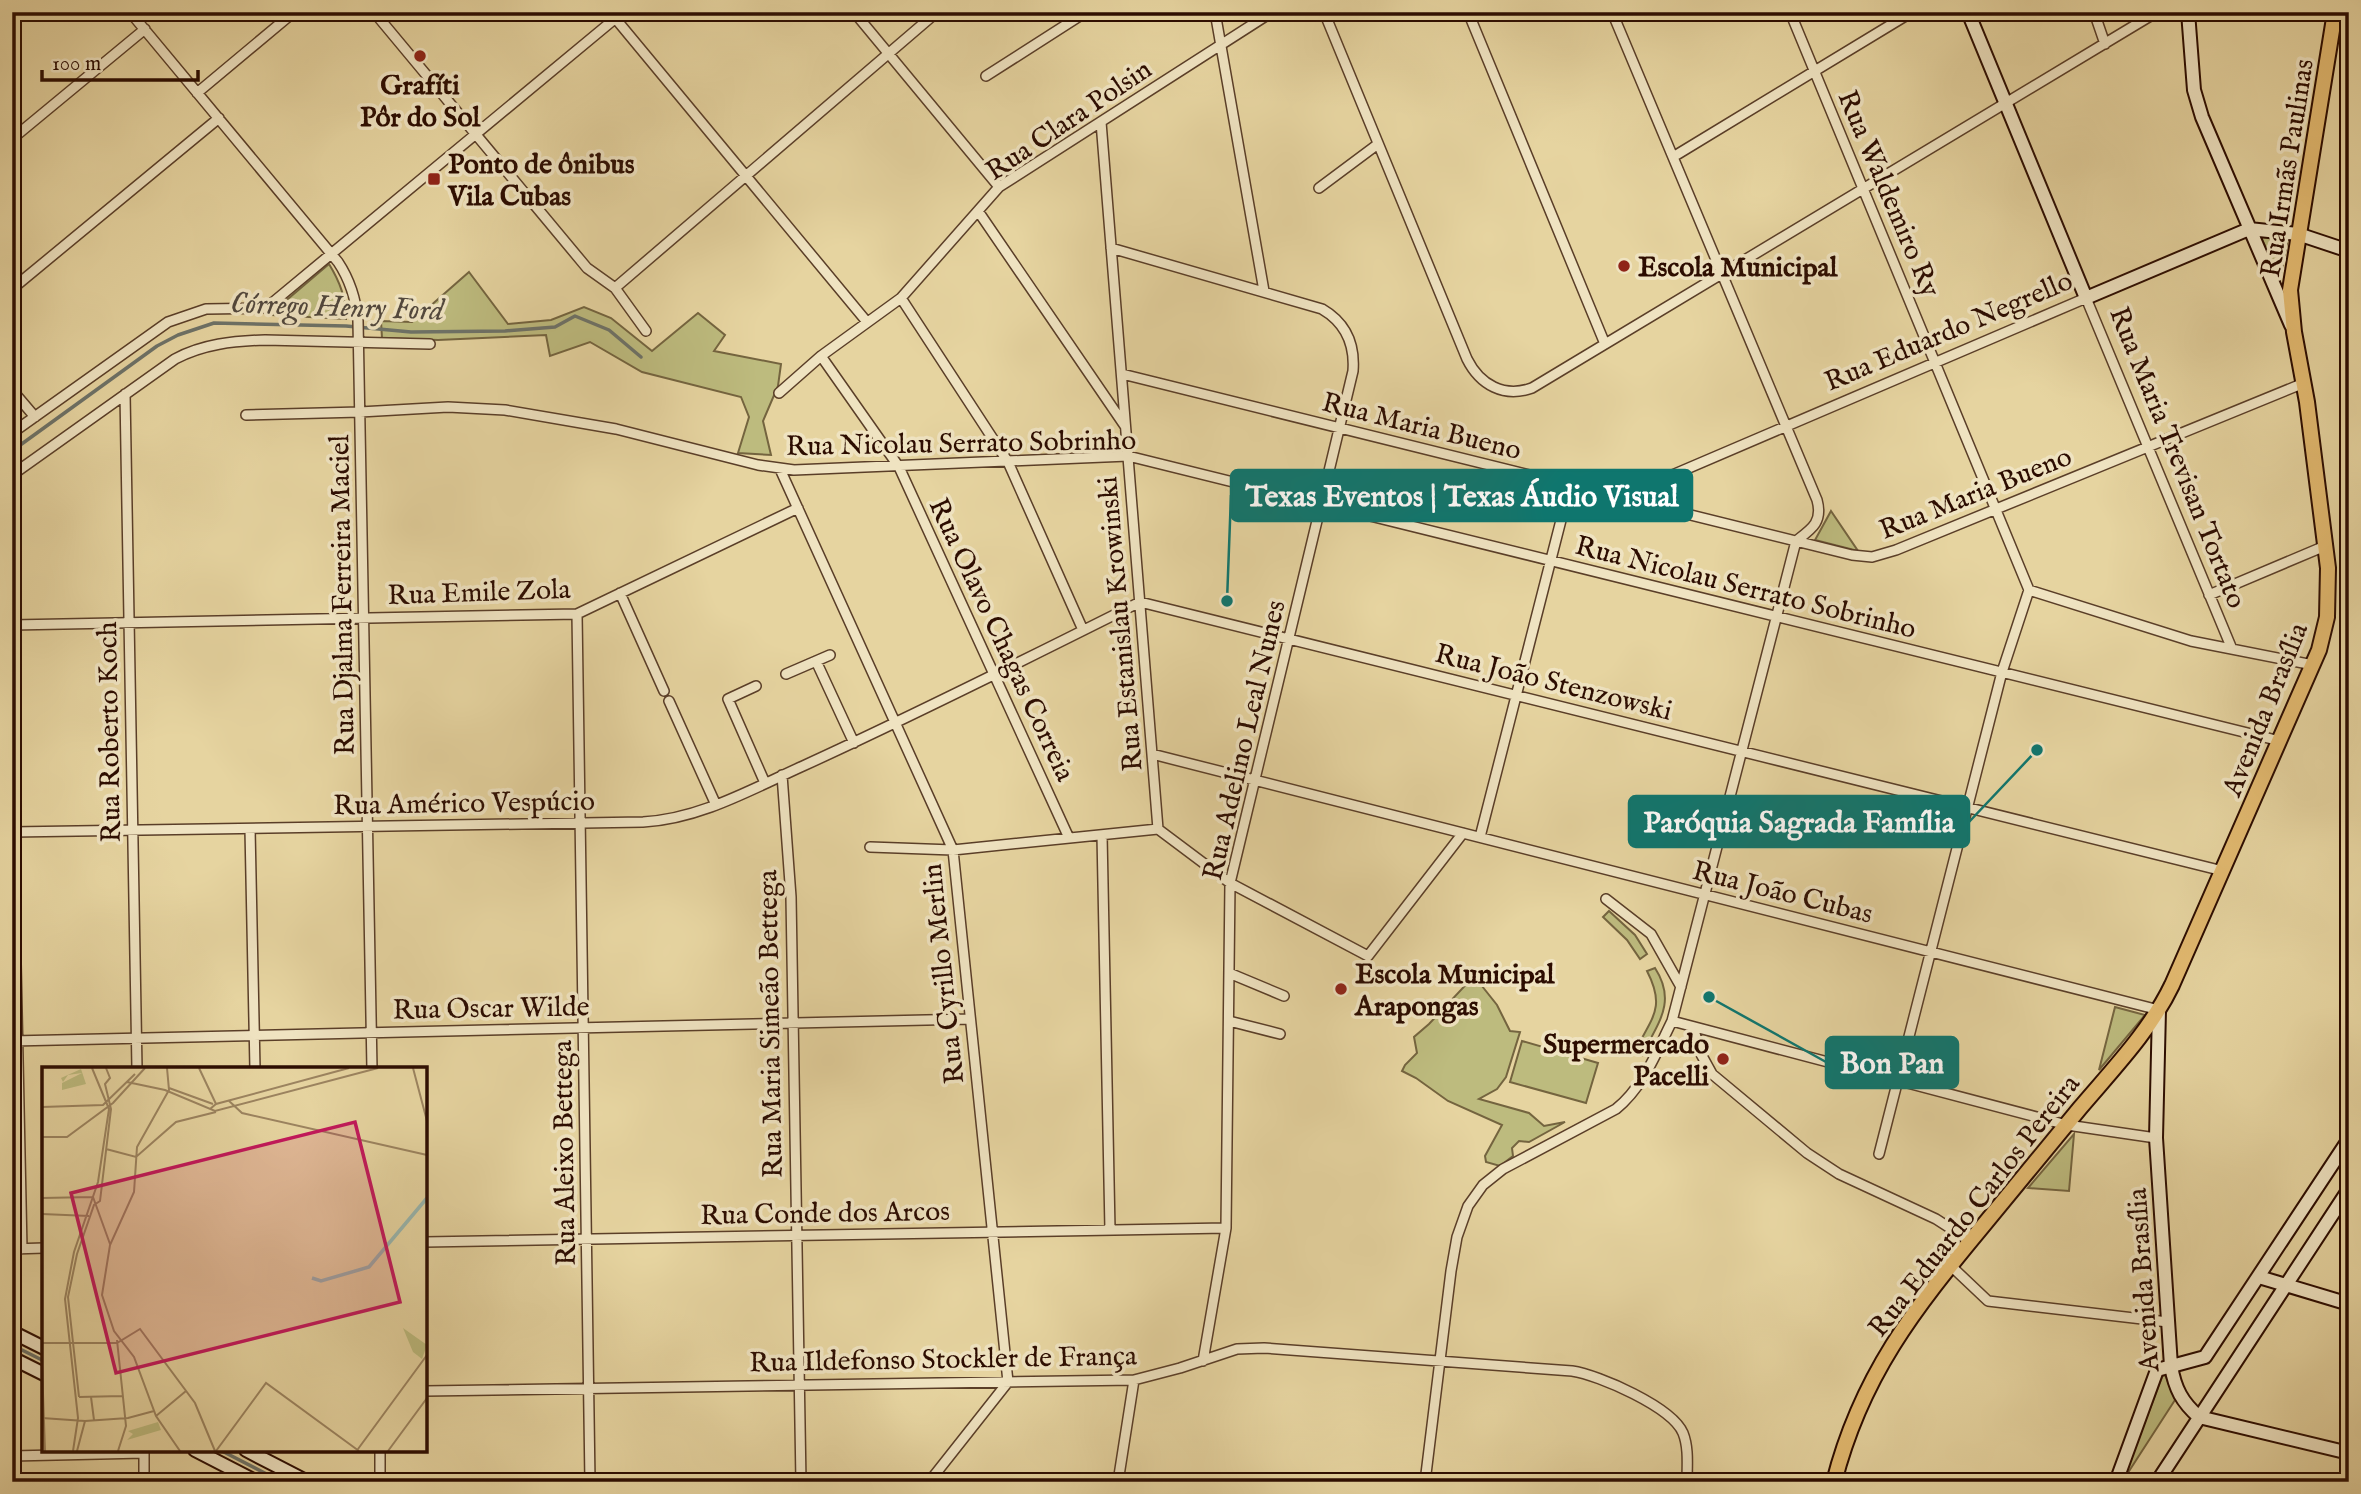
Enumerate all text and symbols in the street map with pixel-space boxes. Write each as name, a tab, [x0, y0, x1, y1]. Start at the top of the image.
scale bar	[42, 38, 198, 82]
marker: Grafíti Pôr do Sol	[412, 48, 428, 64]
text: 100 m	[52, 51, 101, 78]
street label: Rua Clara Polsin	[980, 53, 1159, 189]
street label: Rua Irmãs Paulinas	[2254, 57, 2323, 280]
place label: Grafíti Pôr do Sol	[360, 69, 481, 136]
street label: Rua Waldemiro Ry	[1828, 85, 1947, 303]
place label: Ponto de ônibus Vila Cubas	[447, 148, 635, 215]
marker: Ponto de ônibus Vila Cubas	[426, 171, 442, 187]
place label: Escola Municipal	[1638, 251, 1839, 286]
marker: Escola Municipal	[1616, 258, 1632, 274]
street label: Rua Eduardo Negrello	[1820, 264, 2078, 400]
water label: Córrego Henry Ford	[230, 285, 446, 331]
street label: Rua Maria Trevisan Tortato	[2100, 302, 2253, 614]
street label: Rua Maria Bueno	[1318, 386, 1525, 469]
street label: Rua Nicolau Serrato Sobrinho	[786, 424, 1136, 465]
street label: Rua Djalma Ferreira Maciel	[323, 434, 364, 756]
street label: Rua Maria Bueno	[1875, 440, 2077, 549]
callout: Texas Eventos | Texas Áudio Visual	[1231, 470, 1692, 521]
street label: Rua Estanislau Krowinski	[1091, 475, 1152, 773]
text: Texas Eventos | Texas Áudio Visual	[1244, 477, 1679, 517]
street label: Rua Olavo Chagas Correia	[920, 493, 1082, 788]
street label: Rua Nicolau Serrato Sobrinho	[1571, 529, 1920, 648]
street label: Rua Emile Zola	[387, 573, 572, 614]
street label: Rua Adelino Leal Nunes	[1196, 597, 1295, 884]
street label: Avenida Brasília	[2215, 617, 2317, 803]
street label: Rua Roberto Koch	[91, 621, 130, 843]
street label: Rua João Stenzowski	[1431, 637, 1676, 730]
street label: Rua Américo Vespúcio	[333, 785, 595, 824]
callout: Paróquia Sagrada Família	[1629, 796, 1969, 847]
text: Paróquia Sagrada Família	[1643, 805, 1956, 843]
street label: Rua João Cubas	[1689, 854, 1876, 933]
street label: Rua Cyrillo Merlin	[916, 862, 973, 1086]
street label: Rua Maria Simeão Bettega	[751, 868, 792, 1179]
place label: Escola Municipal Arapongas	[1354, 958, 1556, 1025]
marker: Escola Municipal Arapongas	[1333, 981, 1349, 997]
street label: Rua Oscar Wilde	[392, 990, 590, 1029]
place label: Supermercado Pacelli	[1543, 1028, 1710, 1095]
callout: Bon Pan	[1826, 1037, 1958, 1088]
street label: Rua Aleixo Bettega	[546, 1039, 585, 1266]
text: Bon Pan	[1840, 1046, 1944, 1084]
marker: Supermercado Pacelli	[1715, 1051, 1731, 1067]
inset map	[42, 1067, 427, 1452]
street label: Rua Eduardo Carlos Pereira	[1861, 1067, 2089, 1345]
street label: Avenida Brasília	[2121, 1186, 2168, 1374]
street label: Rua Conde dos Arcos	[700, 1195, 950, 1234]
street label: Rua Ildefonso Stockler de França	[749, 1340, 1138, 1381]

